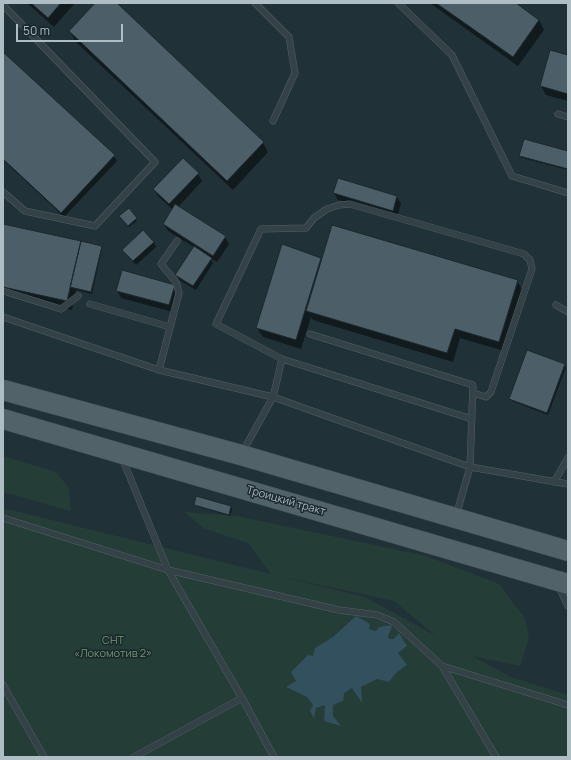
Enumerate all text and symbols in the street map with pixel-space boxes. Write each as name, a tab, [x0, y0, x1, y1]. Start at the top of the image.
scale bar	[18, 16, 125, 42]
text: 50 m	[23, 22, 50, 39]
street label: Троицкий тракт	[245, 483, 327, 519]
park label: СНТ «Локомотив 2»	[74, 634, 152, 660]

